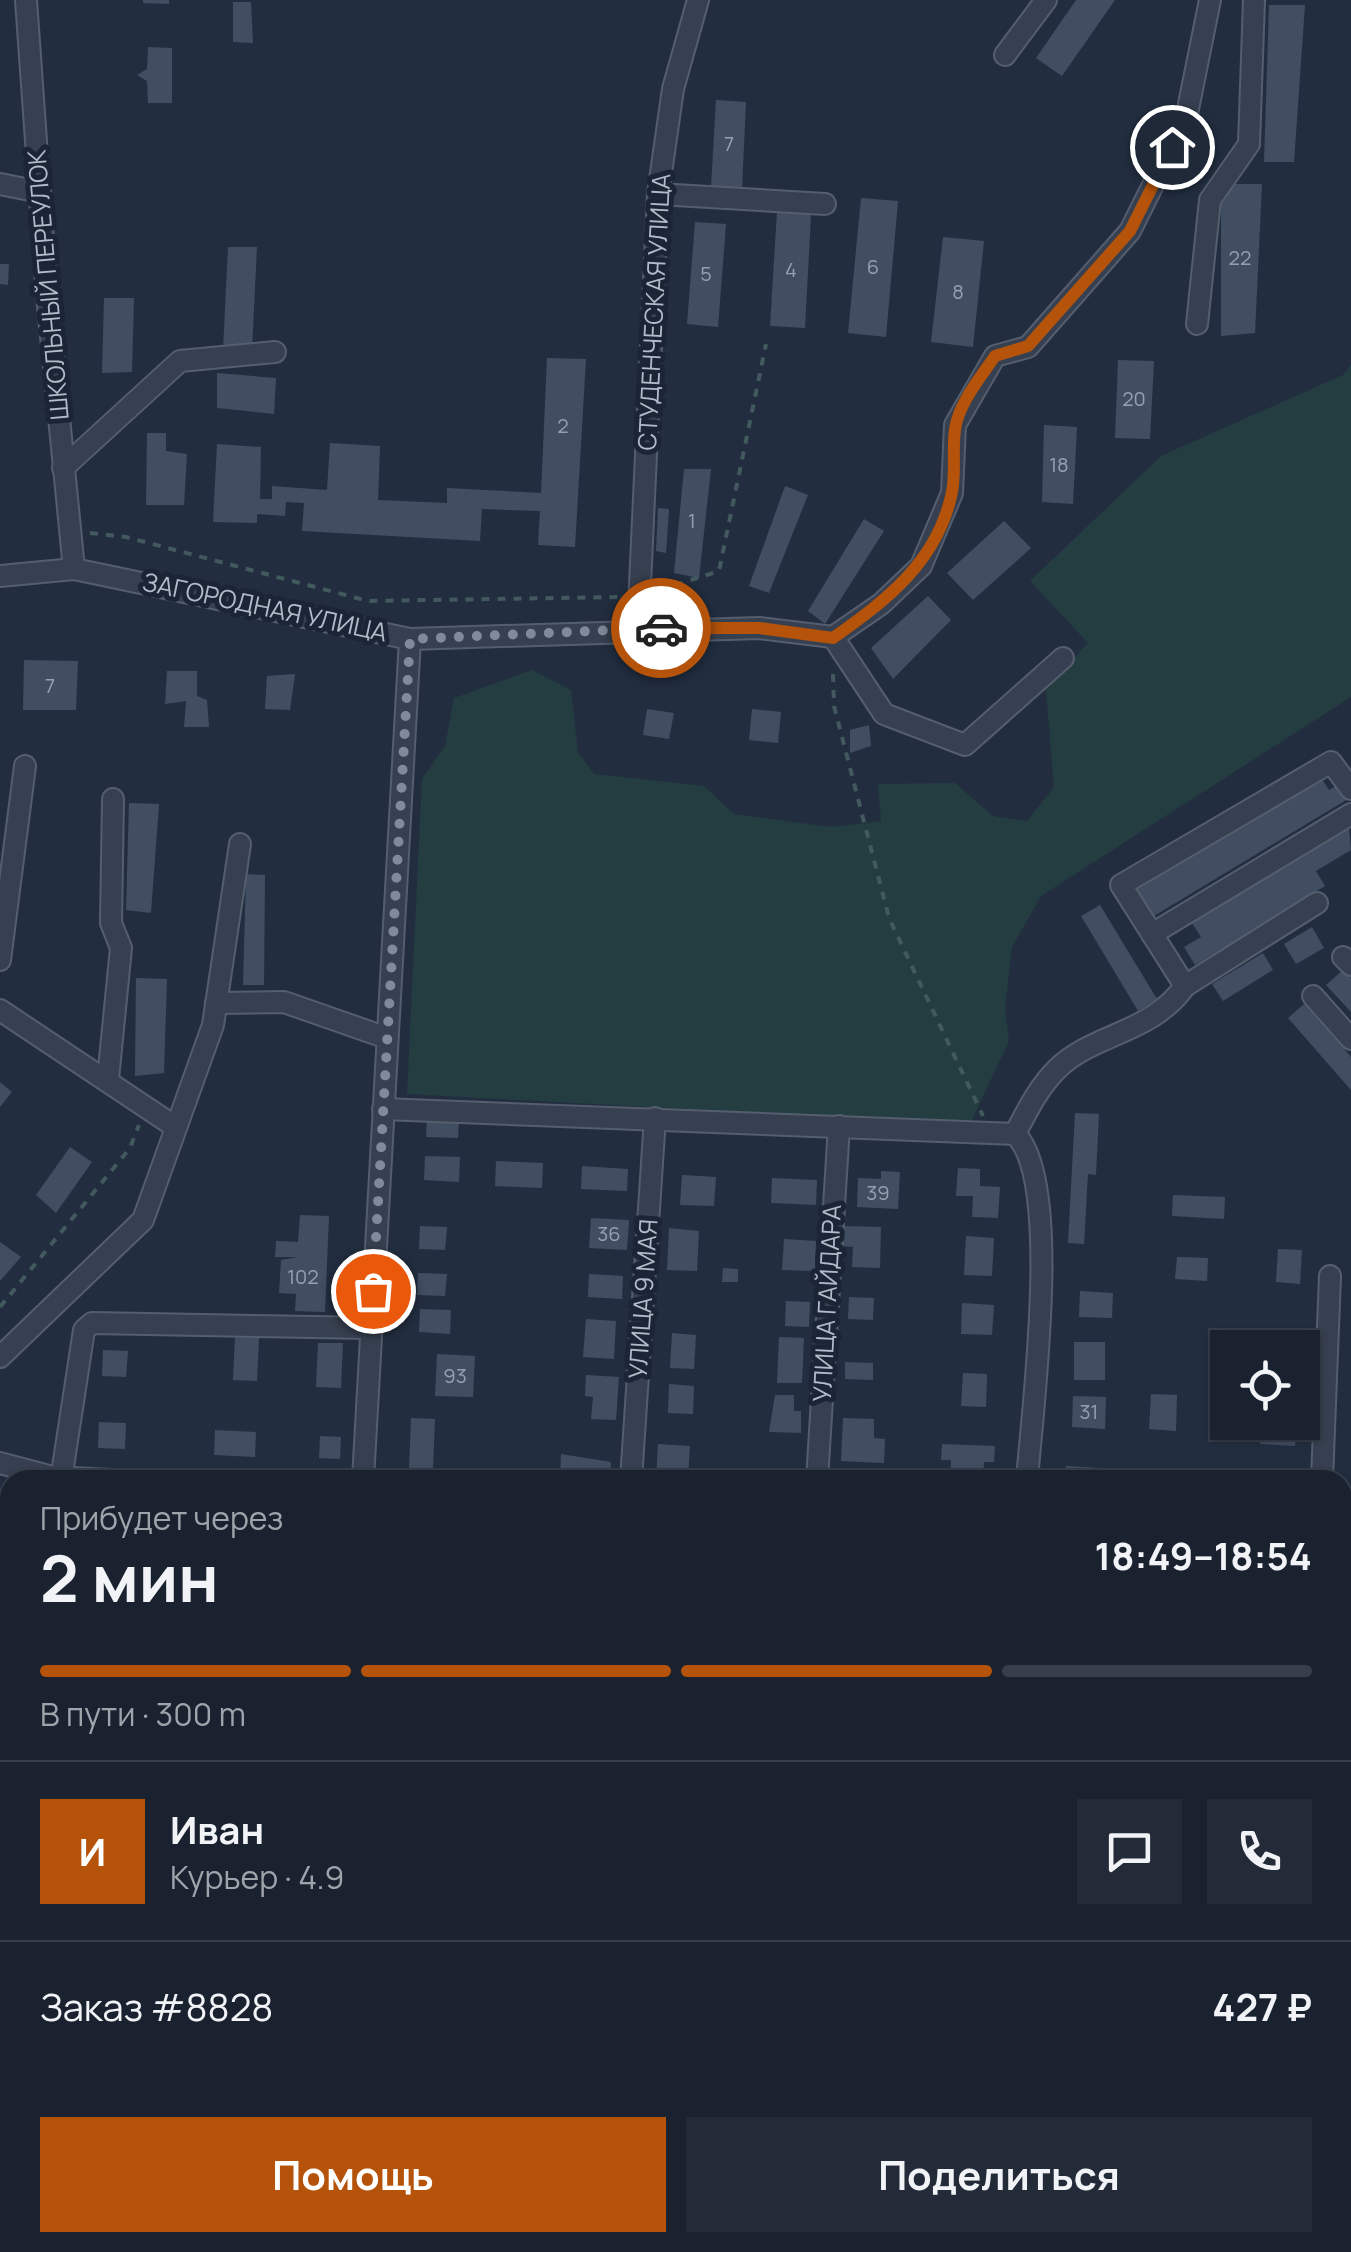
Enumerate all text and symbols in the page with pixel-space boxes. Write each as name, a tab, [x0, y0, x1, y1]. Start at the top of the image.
pin	[1130, 105, 1215, 190]
icon: home	[1145, 120, 1200, 175]
house number: 7	[724, 130, 734, 157]
street label: ШКОЛЬНЫЙ ПЕРЕУЛОК	[18, 148, 77, 422]
street label: СТУДЕНЧЕСКАЯ УЛИЦА	[629, 172, 678, 451]
house number: 22	[1229, 244, 1251, 271]
house number: 6	[867, 253, 879, 280]
house number: 4	[785, 256, 797, 283]
house number: 5	[700, 260, 712, 287]
house number: 8	[952, 278, 964, 305]
house number: 20	[1122, 385, 1146, 412]
house number: 2	[557, 412, 569, 439]
house number: 18	[1049, 451, 1069, 478]
house number: 1	[688, 507, 696, 534]
street label: ЗАГОРОДНАЯ УЛИЦА	[140, 563, 391, 650]
courier	[611, 578, 711, 678]
icon: car	[634, 601, 689, 656]
house number: 7	[45, 672, 55, 699]
house number: 39	[866, 1179, 890, 1206]
street label: УЛИЦА ГАЙДАРА	[804, 1203, 849, 1403]
street label: УЛИЦА 9 МАЯ	[619, 1218, 666, 1380]
house number: 36	[597, 1220, 621, 1247]
pin	[331, 1249, 416, 1334]
house number: 102	[287, 1263, 319, 1290]
icon: bag	[346, 1264, 401, 1319]
map controls	[1210, 1330, 1320, 1440]
button: locate	[1210, 1330, 1320, 1440]
house number: 93	[443, 1362, 467, 1389]
house number: 31	[1080, 1398, 1098, 1425]
text: Прибудет через	[40, 1496, 283, 1540]
text: 18:49–18:54	[1095, 1529, 1312, 1581]
text: 2 мин	[40, 1533, 219, 1622]
text: В пути · 300 m	[40, 1692, 246, 1736]
button: chat	[1077, 1799, 1182, 1904]
button: phone	[1207, 1799, 1312, 1904]
text: Иван	[170, 1803, 264, 1855]
text: И	[79, 1825, 106, 1877]
text: Курьер · 4.9	[170, 1855, 344, 1899]
text: Заказ #8828	[40, 1980, 273, 2032]
text: 427 ₽	[1212, 1980, 1312, 2032]
button: Помощь	[40, 2117, 666, 2232]
button: Поделиться	[686, 2117, 1312, 2232]

